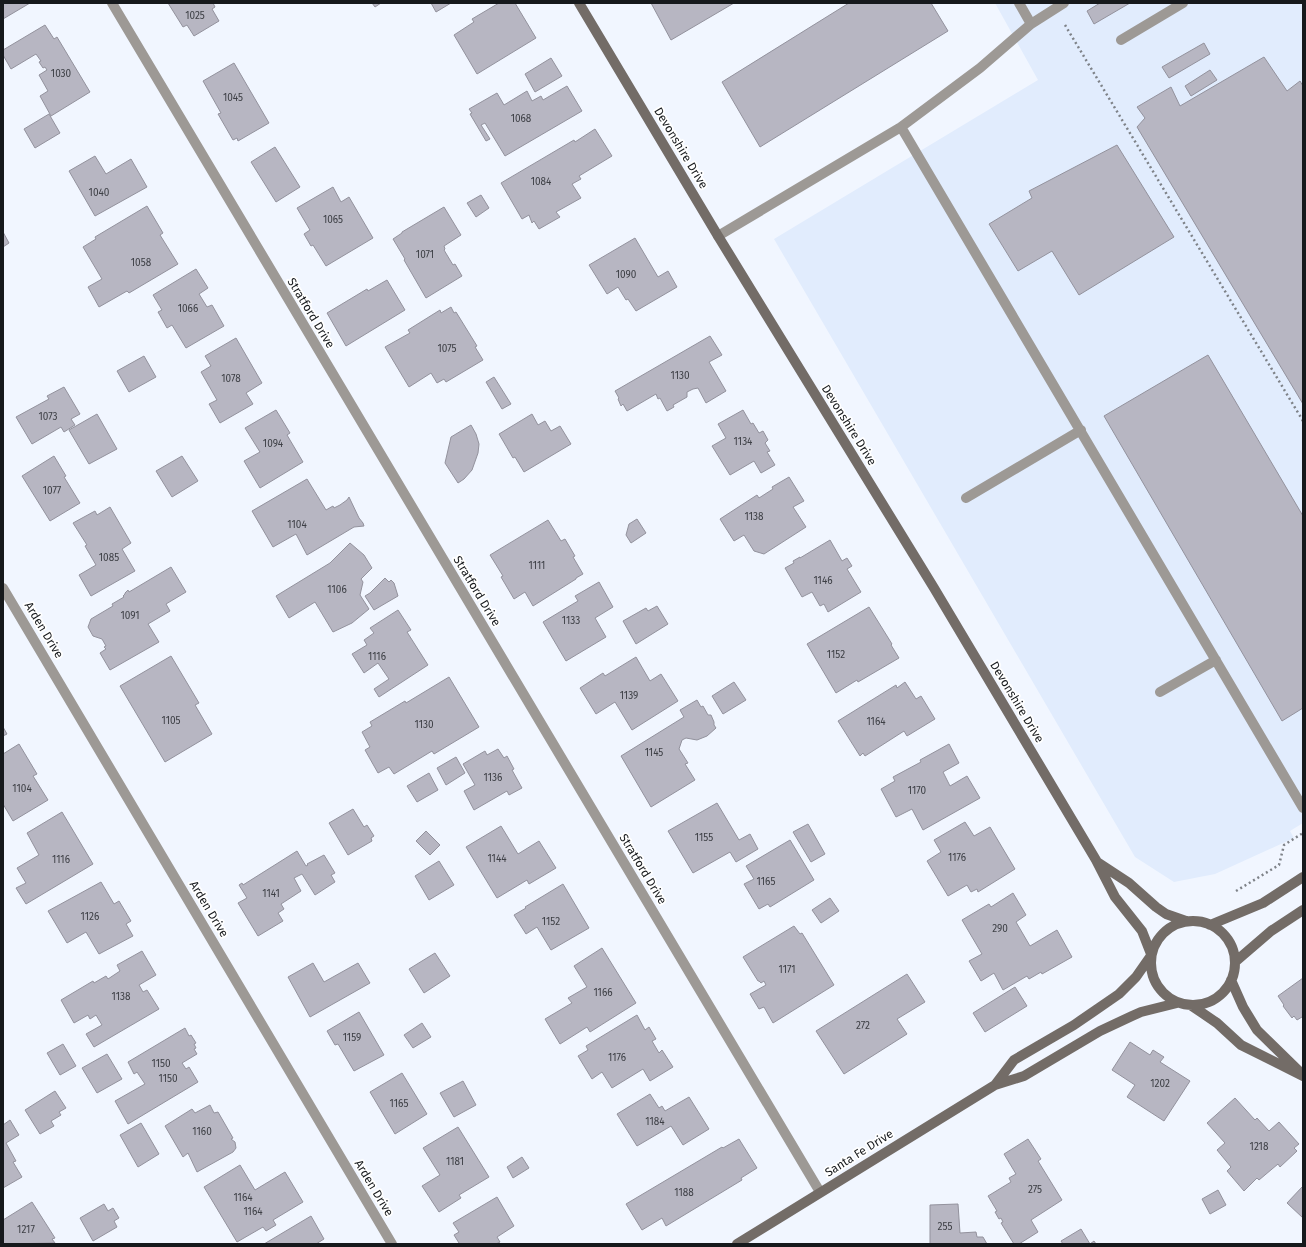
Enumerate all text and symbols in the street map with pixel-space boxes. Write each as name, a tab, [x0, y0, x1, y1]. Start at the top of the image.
house number: 1025	[185, 10, 205, 22]
house number: 1030	[51, 68, 72, 80]
house number: 1045	[223, 92, 243, 104]
street label: Devonshire Drive	[651, 105, 711, 191]
house number: 1068	[511, 113, 532, 125]
house number: 1084	[531, 176, 552, 188]
house number: 1040	[89, 187, 110, 199]
house number: 1065	[323, 214, 343, 226]
house number: 1071	[416, 249, 434, 261]
house number: 1058	[131, 257, 152, 269]
house number: 1090	[616, 269, 637, 281]
street label: Stratford Drive	[284, 275, 338, 351]
house number: 1066	[178, 303, 198, 315]
house number: 1075	[437, 343, 457, 355]
house number: 1130	[670, 370, 690, 382]
house number: 1078	[221, 373, 241, 385]
street label: Devonshire Drive	[819, 382, 879, 468]
house number: 1073	[38, 411, 58, 423]
house number: 1134	[734, 436, 753, 448]
house number: 1094	[263, 438, 284, 450]
house number: 1077	[43, 485, 62, 497]
house number: 1138	[744, 511, 764, 523]
house number: 1104	[287, 519, 307, 531]
house number: 1085	[99, 552, 119, 564]
street label: Stratford Drive	[450, 553, 504, 629]
house number: 1111	[529, 560, 545, 572]
house number: 1146	[813, 575, 833, 587]
house number: 1106	[327, 584, 347, 596]
street label: Arden Drive	[22, 599, 66, 661]
house number: 1091	[120, 610, 140, 622]
house number: 1133	[562, 615, 580, 627]
house number: 1152	[827, 649, 845, 661]
house number: 1116	[368, 651, 386, 663]
street label: Devonshire Drive	[987, 659, 1047, 745]
house number: 1139	[620, 690, 638, 702]
house number: 1105	[161, 715, 181, 727]
house number: 1164	[866, 716, 886, 728]
house number: 1130	[414, 719, 434, 731]
house number: 1145	[645, 747, 663, 759]
house number: 1136	[484, 772, 502, 784]
house number: 1104	[12, 783, 32, 795]
house number: 1170	[908, 785, 927, 797]
street label: Stratford Drive	[616, 831, 670, 907]
house number: 1155	[695, 832, 713, 844]
house number: 1176	[948, 852, 966, 864]
house number: 1144	[487, 853, 507, 865]
house number: 1116	[52, 854, 70, 866]
house number: 1165	[757, 876, 775, 888]
street label: Arden Drive	[187, 878, 231, 940]
house number: 1141	[262, 888, 280, 900]
house number: 1126	[81, 911, 99, 923]
house number: 1152	[542, 916, 560, 928]
house number: 290	[992, 923, 1008, 935]
house number: 1171	[778, 964, 796, 976]
house number: 1166	[593, 987, 613, 999]
house number: 1138	[111, 991, 131, 1003]
house number: 272	[856, 1020, 870, 1032]
house number: 1159	[343, 1032, 361, 1044]
house number: 1176	[608, 1052, 626, 1064]
house number: 1150	[151, 1058, 171, 1070]
house number: 1150	[158, 1073, 178, 1085]
house number: 1202	[1150, 1078, 1170, 1090]
house number: 1165	[390, 1098, 408, 1110]
house number: 1184	[645, 1116, 665, 1128]
house number: 1160	[192, 1126, 212, 1138]
street label: Santa Fe Drive	[822, 1127, 896, 1179]
house number: 1218	[1250, 1141, 1269, 1153]
house number: 1181	[446, 1156, 464, 1168]
street label: Arden Drive	[352, 1157, 396, 1219]
house number: 275	[1028, 1184, 1042, 1196]
house number: 1188	[674, 1187, 694, 1199]
house number: 1164	[233, 1192, 253, 1204]
house number: 1164	[243, 1206, 263, 1218]
house number: 255	[938, 1221, 952, 1233]
house number: 1217	[17, 1224, 35, 1236]

